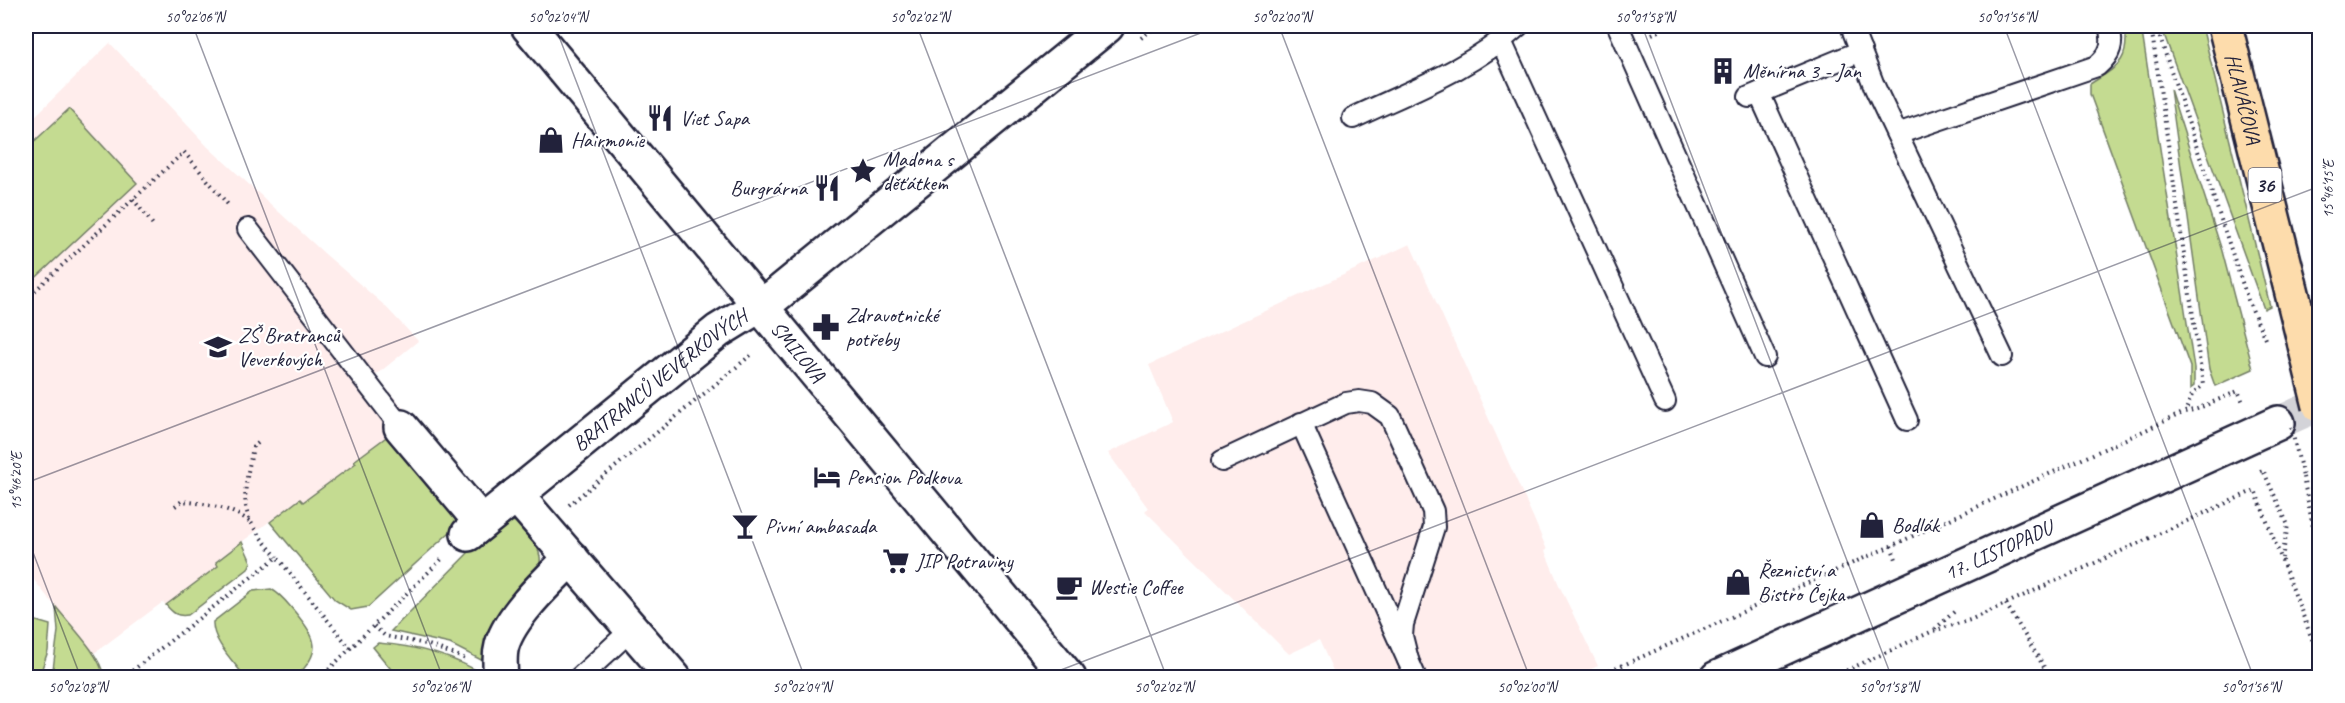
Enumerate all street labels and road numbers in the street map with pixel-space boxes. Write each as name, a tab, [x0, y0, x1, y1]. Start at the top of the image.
street label: HLAVÁČOVA	[2219, 51, 2267, 147]
road number: 36	[2248, 168, 2282, 202]
street label: BRATRANCŮ VEVERKOVÝCH	[567, 302, 755, 457]
street label: SMILOVA	[765, 316, 831, 388]
street label: 17. LISTOPADU	[1940, 513, 2060, 586]

